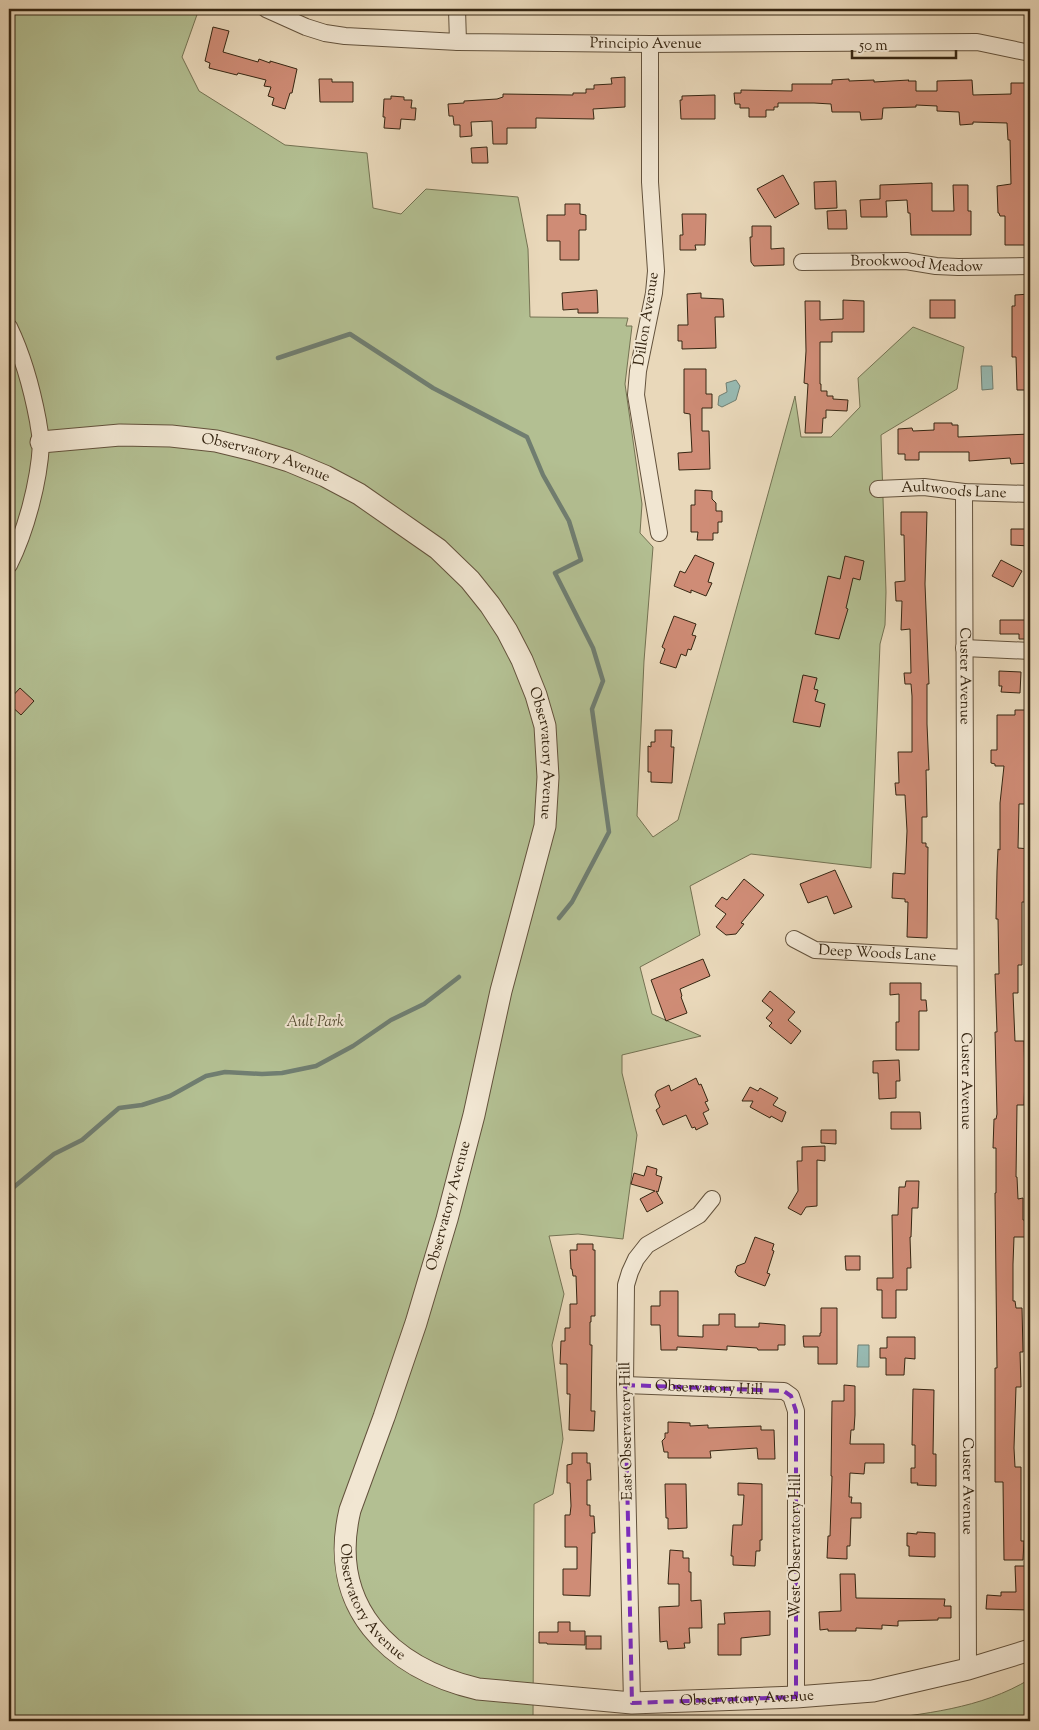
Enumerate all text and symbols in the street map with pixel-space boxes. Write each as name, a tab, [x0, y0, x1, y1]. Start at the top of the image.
scale bar	[852, 28, 955, 60]
street label: Principio Avenue	[590, 33, 702, 55]
text: 50 m	[858, 36, 888, 57]
street label: Brookwood Meadow	[850, 250, 983, 278]
street label: Dillon Avenue	[629, 271, 665, 367]
street label: Observatory Avenue	[200, 429, 334, 487]
street label: Aultwoods Lane	[901, 476, 1007, 504]
street label: Custer Avenue	[954, 627, 975, 725]
street label: Observatory Avenue	[523, 684, 559, 820]
street label: Deep Woods Lane	[818, 940, 937, 967]
park label: Ault Park	[286, 1012, 344, 1033]
street label: Custer Avenue	[955, 1032, 977, 1130]
street label: Observatory Avenue	[422, 1139, 476, 1273]
street label: East Observatory Hill	[615, 1362, 639, 1500]
street label: Observatory Hill	[654, 1376, 763, 1401]
street label: Custer Avenue	[957, 1437, 978, 1535]
street label: West Observatory Hill	[786, 1474, 807, 1618]
street label: Observatory Avenue	[335, 1543, 410, 1666]
street label: Observatory Avenue	[680, 1685, 815, 1712]

